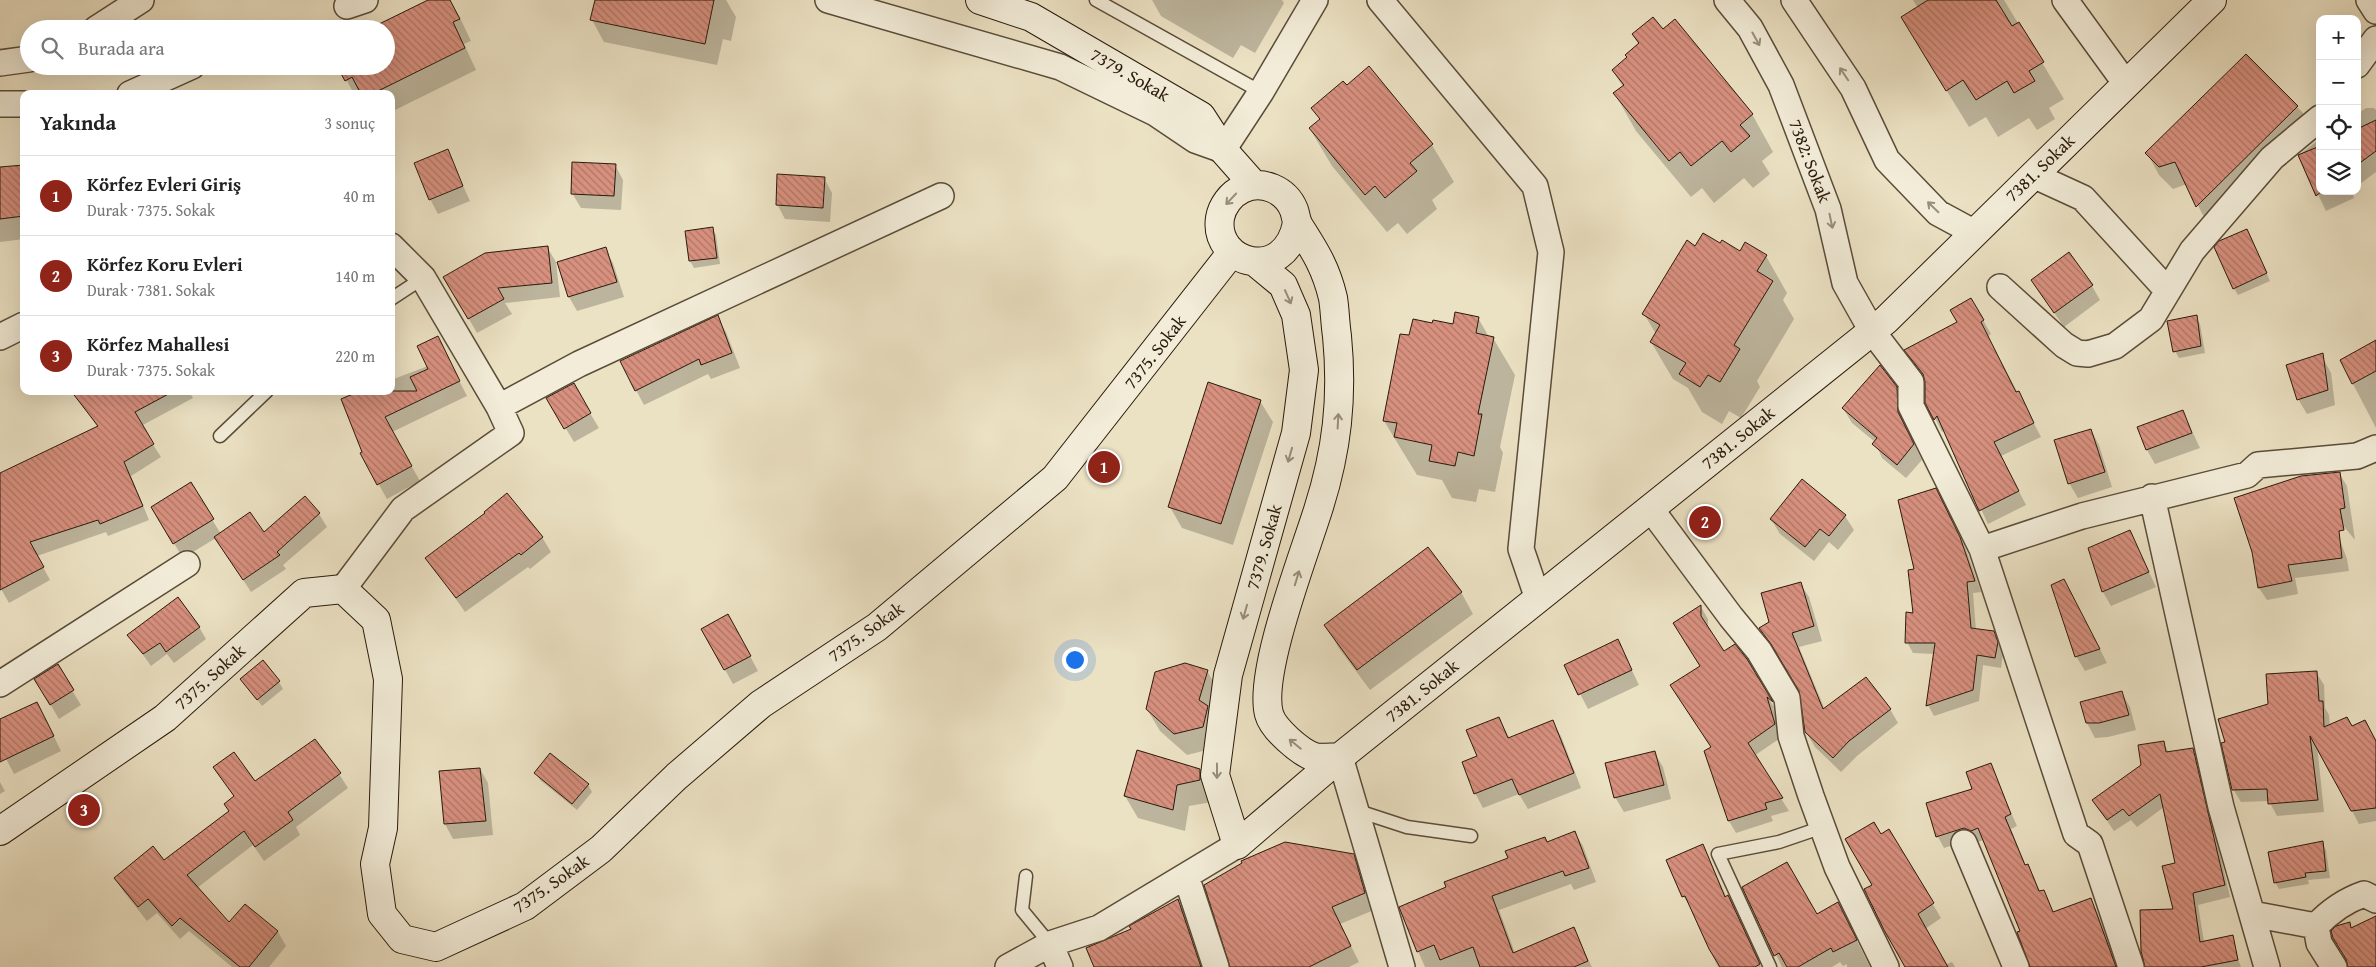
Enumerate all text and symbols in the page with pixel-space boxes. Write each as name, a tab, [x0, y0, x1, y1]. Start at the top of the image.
map controls	[2316, 15, 2361, 195]
button: +	[2316, 15, 2361, 60]
search box	[20, 20, 395, 75]
one-way arrow	[1751, 31, 1761, 46]
icon: search	[38, 34, 66, 62]
text: Burada ara	[78, 34, 165, 62]
street label: 7379. Sokak	[1085, 41, 1176, 109]
button: −	[2316, 60, 2361, 105]
one-way arrow	[1839, 67, 1849, 81]
button: locate	[2316, 105, 2361, 150]
text: Yakında	[40, 107, 116, 138]
text: 3 sonuç	[325, 111, 375, 135]
street label: 7382: Sokak	[1782, 115, 1839, 207]
street label: 7381. Sokak	[1999, 127, 2081, 208]
button: layers	[2316, 150, 2361, 195]
text: Körfez Evleri Giriş	[87, 170, 241, 198]
text: 1	[52, 184, 60, 208]
text: 40 m	[343, 184, 375, 208]
one-way arrow	[1225, 192, 1236, 205]
text: Durak · 7375. Sokak	[87, 198, 215, 222]
one-way arrow	[1928, 202, 1940, 214]
one-way arrow	[1827, 212, 1836, 228]
text: Körfez Koru Evleri	[87, 250, 243, 278]
text: 2	[52, 264, 60, 288]
text: 140 m	[335, 264, 375, 288]
text: Durak · 7381. Sokak	[87, 278, 215, 302]
one-way arrow	[1284, 289, 1294, 304]
street label: 7375. Sokak	[1117, 308, 1193, 395]
text: Körfez Mahallesi	[87, 330, 229, 358]
text: 3	[52, 344, 60, 368]
text: 220 m	[335, 344, 375, 368]
text: Durak · 7375. Sokak	[87, 358, 215, 382]
street label: 7381. Sokak	[1695, 399, 1781, 476]
one-way arrow	[1333, 414, 1342, 430]
one-way arrow	[1285, 447, 1294, 463]
pin: 1	[1088, 448, 1120, 486]
street label: 7379. Sokak	[1238, 500, 1289, 593]
pin: 2	[1689, 503, 1721, 541]
one-way arrow	[1292, 570, 1302, 586]
street label: 7375. Sokak	[822, 594, 910, 668]
one-way arrow	[1240, 603, 1250, 619]
street label: 7375. Sokak	[168, 637, 252, 716]
your location	[1062, 647, 1088, 673]
street label: 7381. Sokak	[1379, 652, 1465, 729]
one-way arrow	[1289, 739, 1302, 750]
one-way arrow	[1212, 762, 1222, 779]
pin: 3	[68, 791, 100, 829]
street label: 7375. Sokak	[507, 847, 595, 920]

